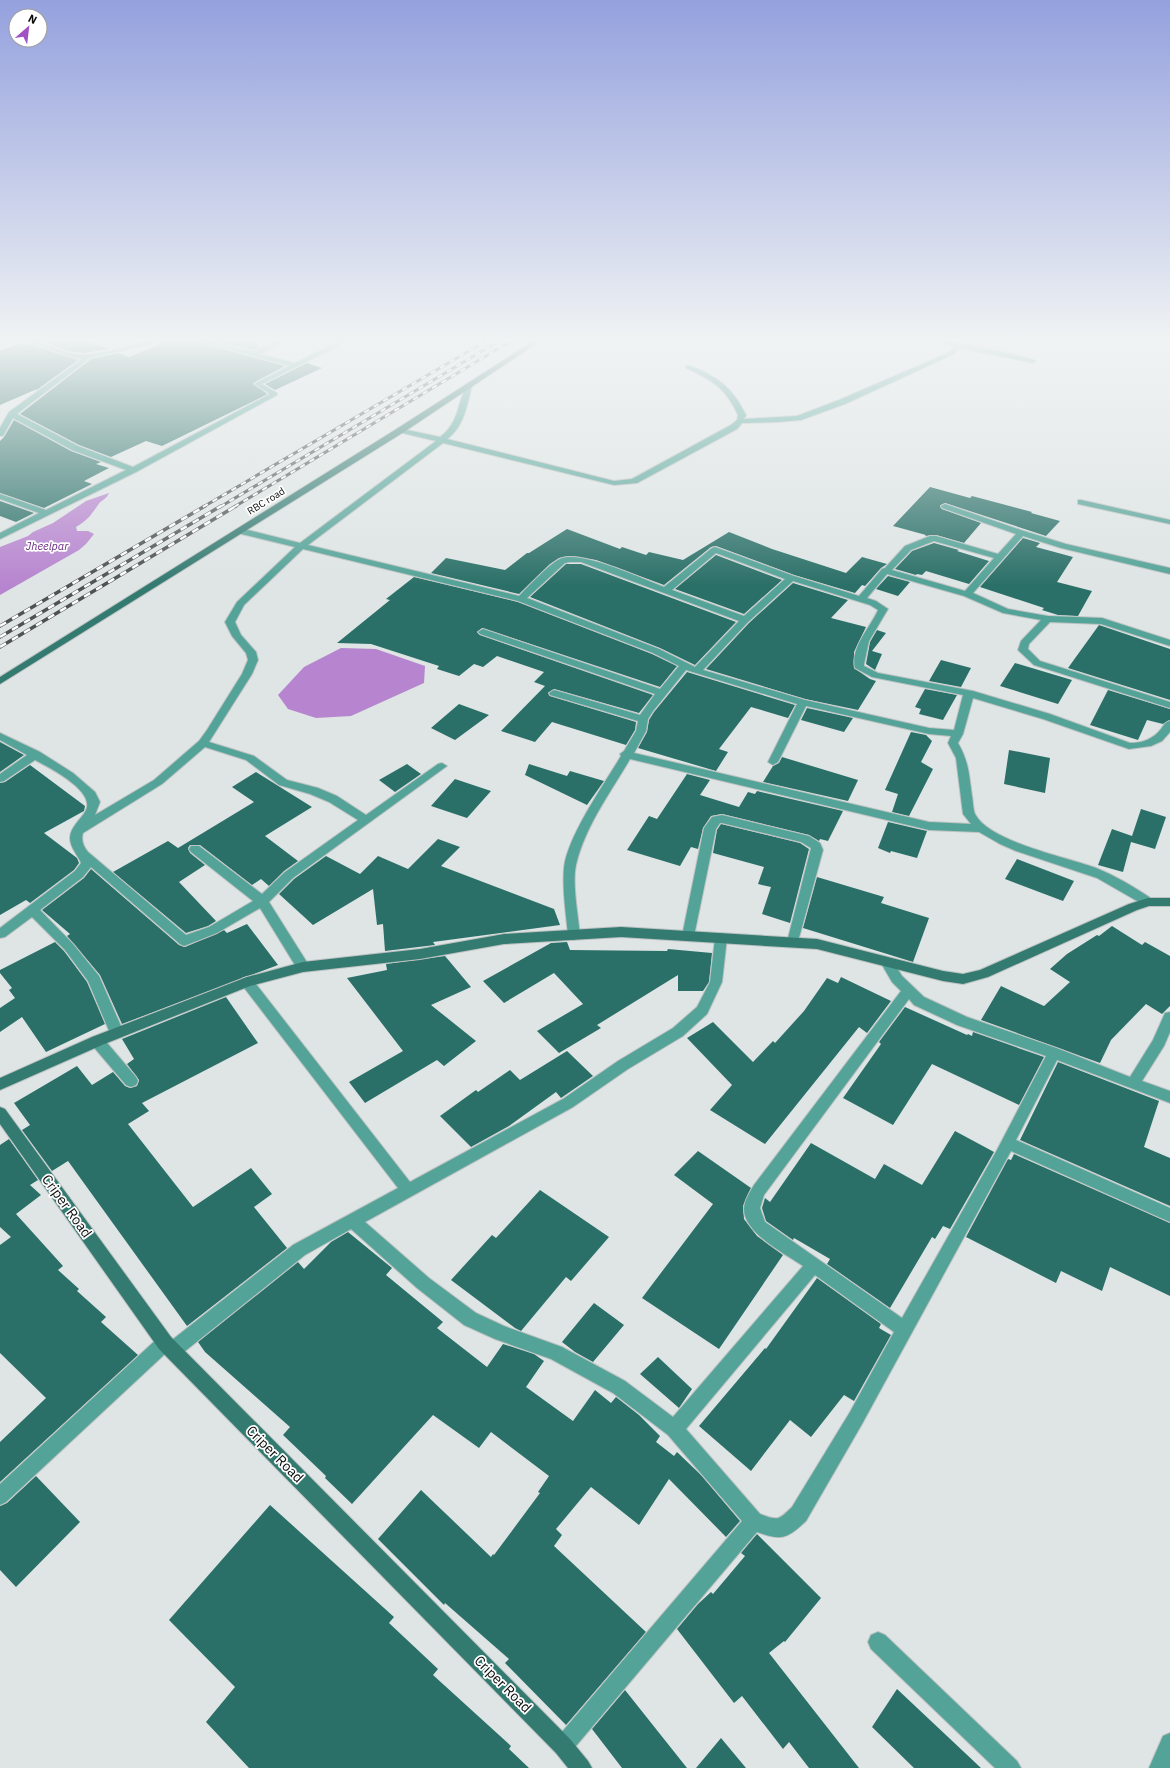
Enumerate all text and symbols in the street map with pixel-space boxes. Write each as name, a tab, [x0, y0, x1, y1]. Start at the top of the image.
north arrow	[8, 8, 48, 48]
text: N	[26, 11, 40, 27]
street label: RBC road	[245, 484, 287, 518]
water label: Jheelpar	[26, 539, 69, 553]
street label: Criper Road	[38, 1171, 96, 1241]
street label: Criper Road	[243, 1422, 307, 1486]
street label: Criper Road	[471, 1652, 535, 1716]

